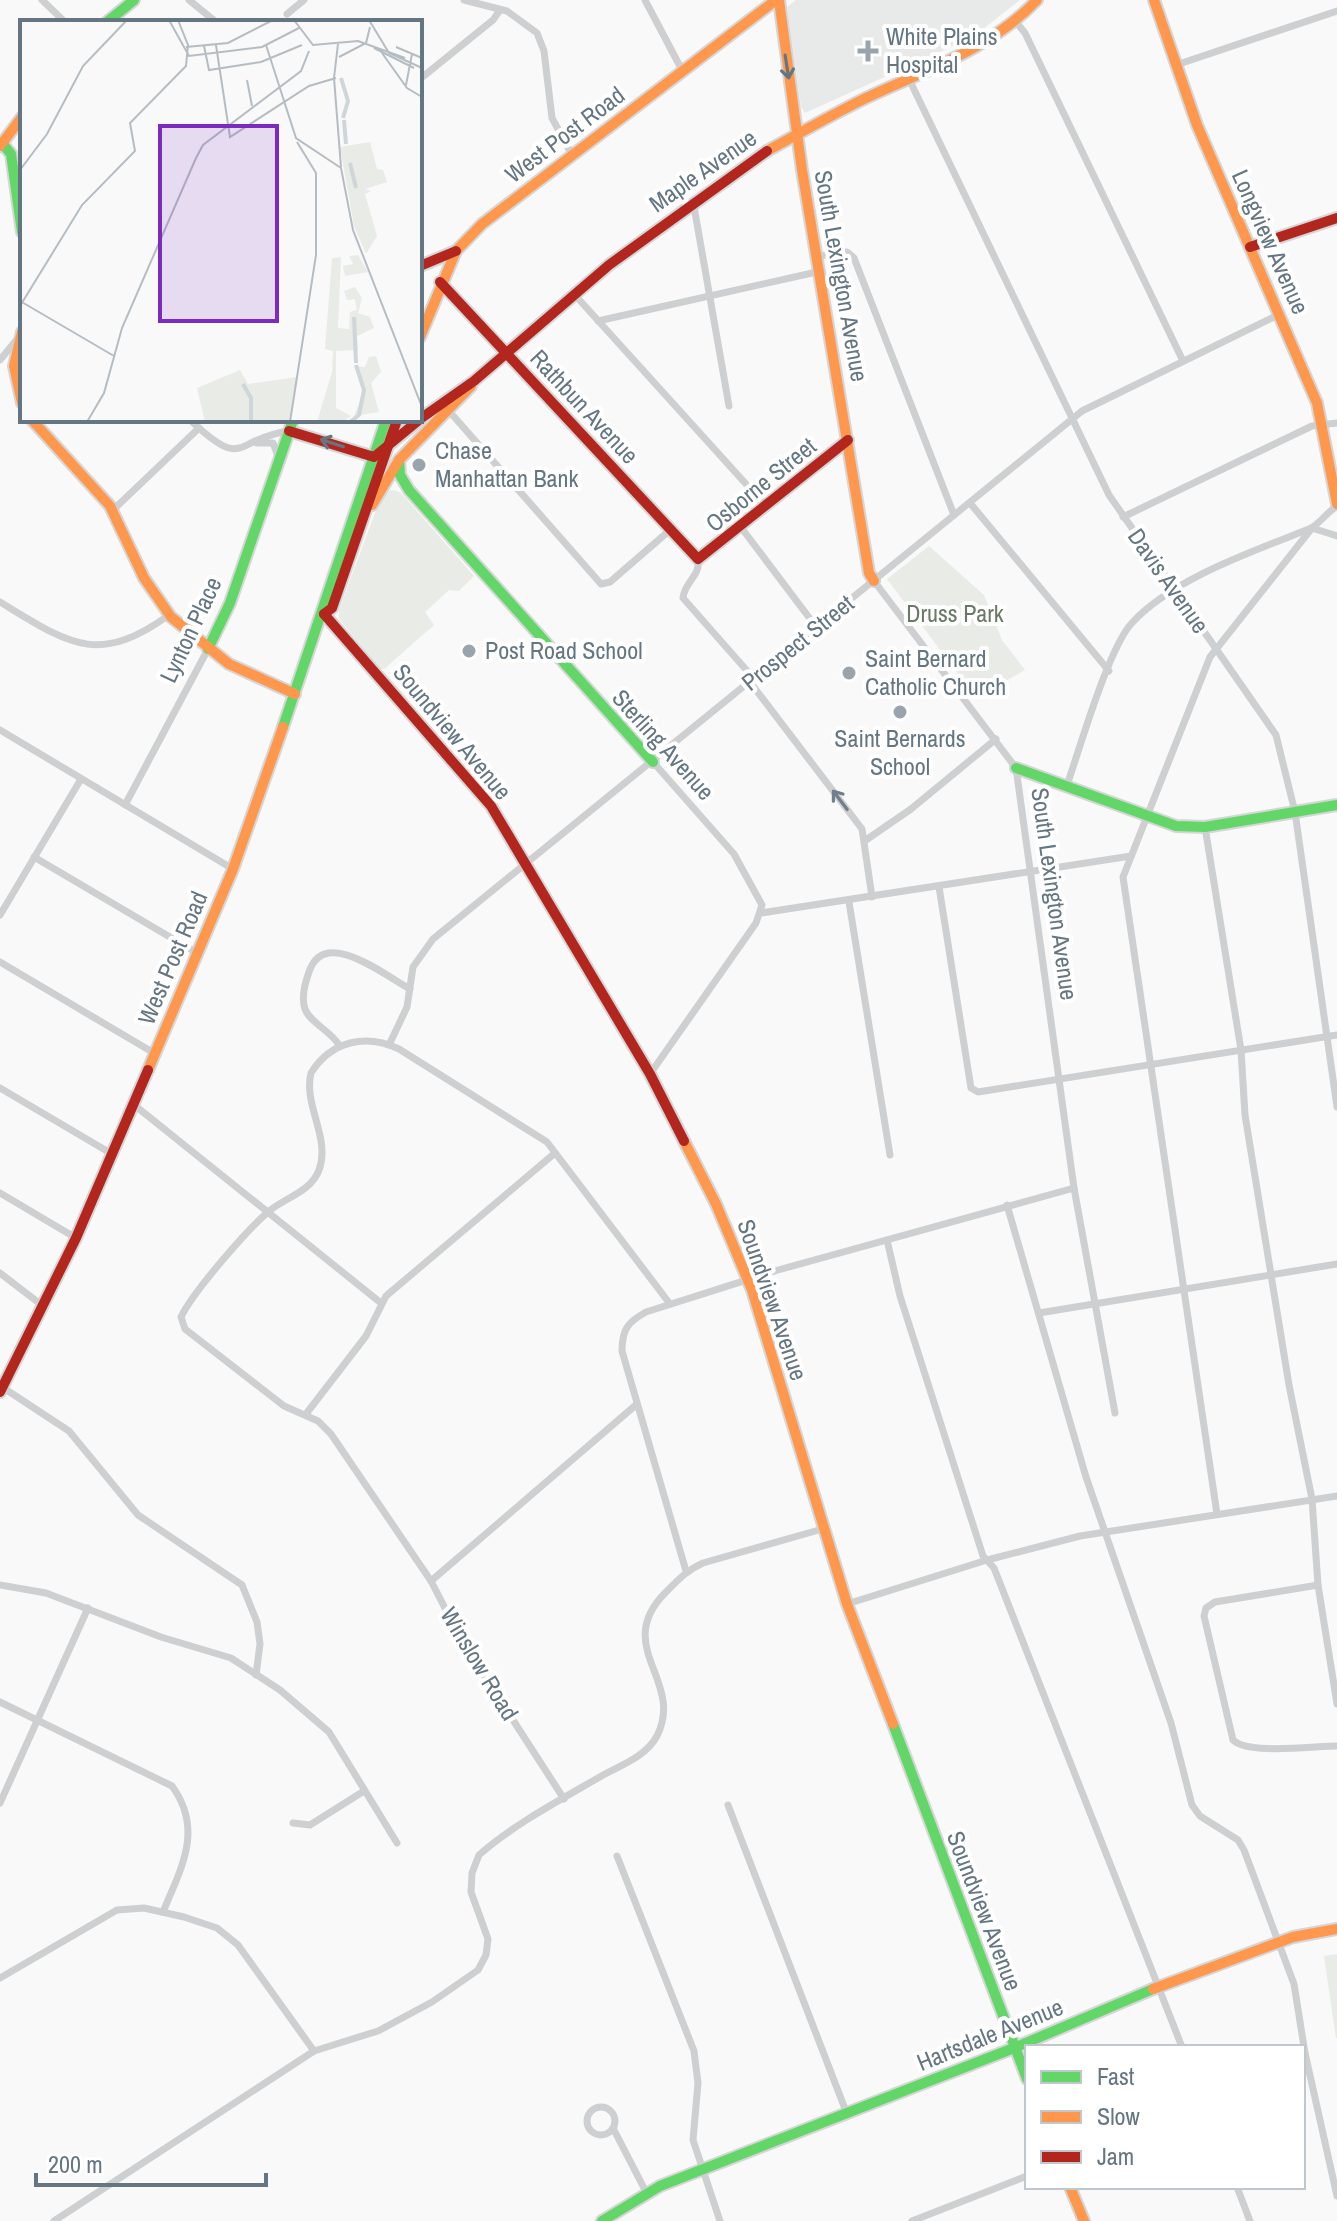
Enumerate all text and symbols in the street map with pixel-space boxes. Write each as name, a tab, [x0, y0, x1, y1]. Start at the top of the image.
inset map	[20, 20, 422, 422]
place label: White Plains Hospital	[886, 20, 998, 80]
marker: White Plains Hospital	[857, 40, 879, 62]
one-way arrow	[780, 54, 795, 79]
street label: West Post Road	[498, 79, 631, 190]
street label: Maple Avenue	[642, 121, 763, 219]
street label: Longview Avenue	[1225, 164, 1317, 319]
street label: South Lexington Avenue	[808, 168, 876, 384]
street label: Rathbun Avenue	[524, 342, 646, 470]
street label: Osborne Street	[698, 429, 823, 539]
one-way arrow	[319, 434, 344, 449]
place label: Chase Manhattan Bank	[435, 434, 578, 494]
marker: Chase Manhattan Bank	[410, 456, 428, 474]
street label: Davis Avenue	[1121, 522, 1217, 639]
street label: Lynton Place	[152, 572, 228, 688]
street label: Prospect Street	[735, 587, 861, 697]
park label: Druss Park	[906, 597, 1004, 629]
place label: Post Road School	[485, 634, 643, 666]
marker: Post Road School	[460, 642, 478, 660]
place label: Saint Bernard Catholic Church	[865, 642, 1006, 702]
street label: Soundview Avenue	[386, 657, 519, 806]
marker: Saint Bernard Catholic Church	[840, 664, 858, 682]
street label: Sterling Avenue	[605, 682, 722, 807]
marker: Saint Bernards School	[891, 703, 909, 721]
place label: Saint Bernards School	[834, 722, 966, 782]
street label: South Lexington Avenue	[1024, 786, 1086, 1002]
one-way arrow	[831, 790, 848, 811]
street label: West Post Road	[130, 886, 215, 1029]
street label: Soundview Avenue	[730, 1215, 815, 1384]
street label: Winslow Road	[433, 1601, 526, 1726]
street label: Soundview Avenue	[940, 1826, 1030, 1995]
street label: Hartsdale Avenue	[912, 1990, 1067, 2078]
legend	[1025, 2045, 1305, 2189]
text: Fast	[1097, 2060, 1135, 2092]
text: Slow	[1097, 2100, 1140, 2132]
scale bar	[36, 2137, 266, 2187]
text: Jam	[1097, 2140, 1134, 2172]
text: 200 m	[48, 2148, 103, 2180]

